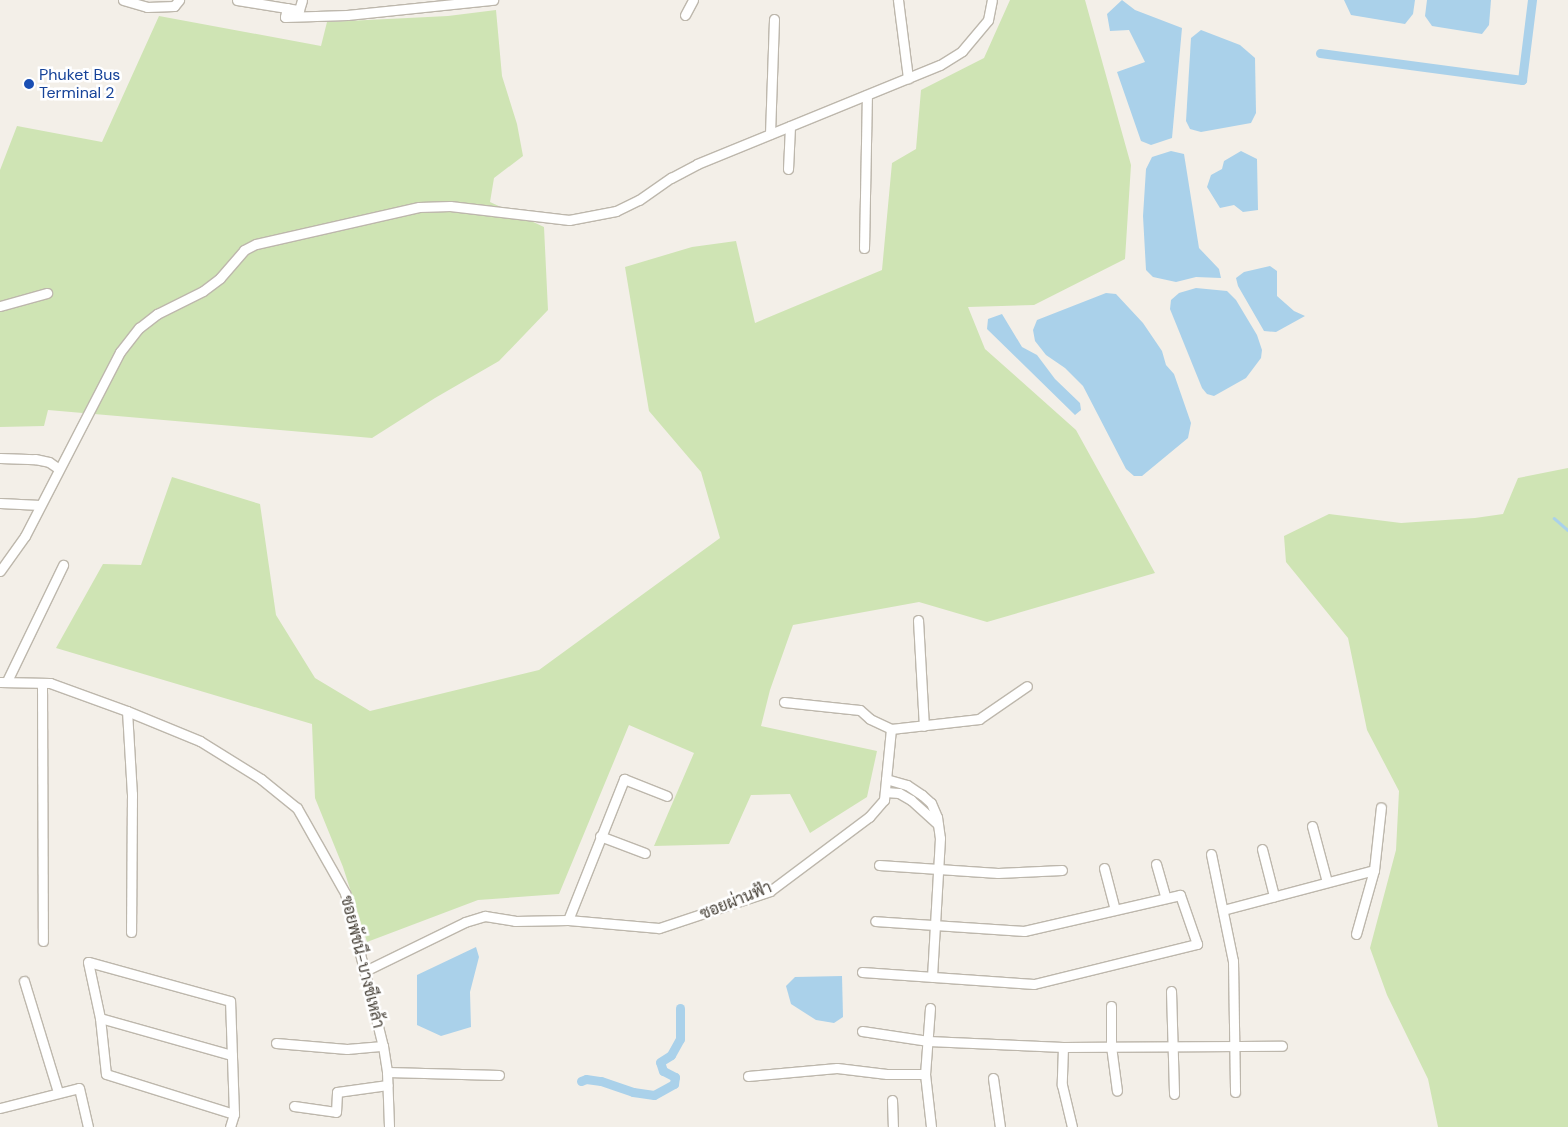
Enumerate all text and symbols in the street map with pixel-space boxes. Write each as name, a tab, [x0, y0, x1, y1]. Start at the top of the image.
place label: Phuket Bus Terminal 2	[39, 65, 120, 103]
marker: Phuket Bus Terminal 2	[23, 78, 35, 90]
street label: ซอยผ่านฟ้า	[697, 878, 775, 924]
street label: ซอยพัชนี-บางชีเหล้า	[336, 894, 388, 1030]

